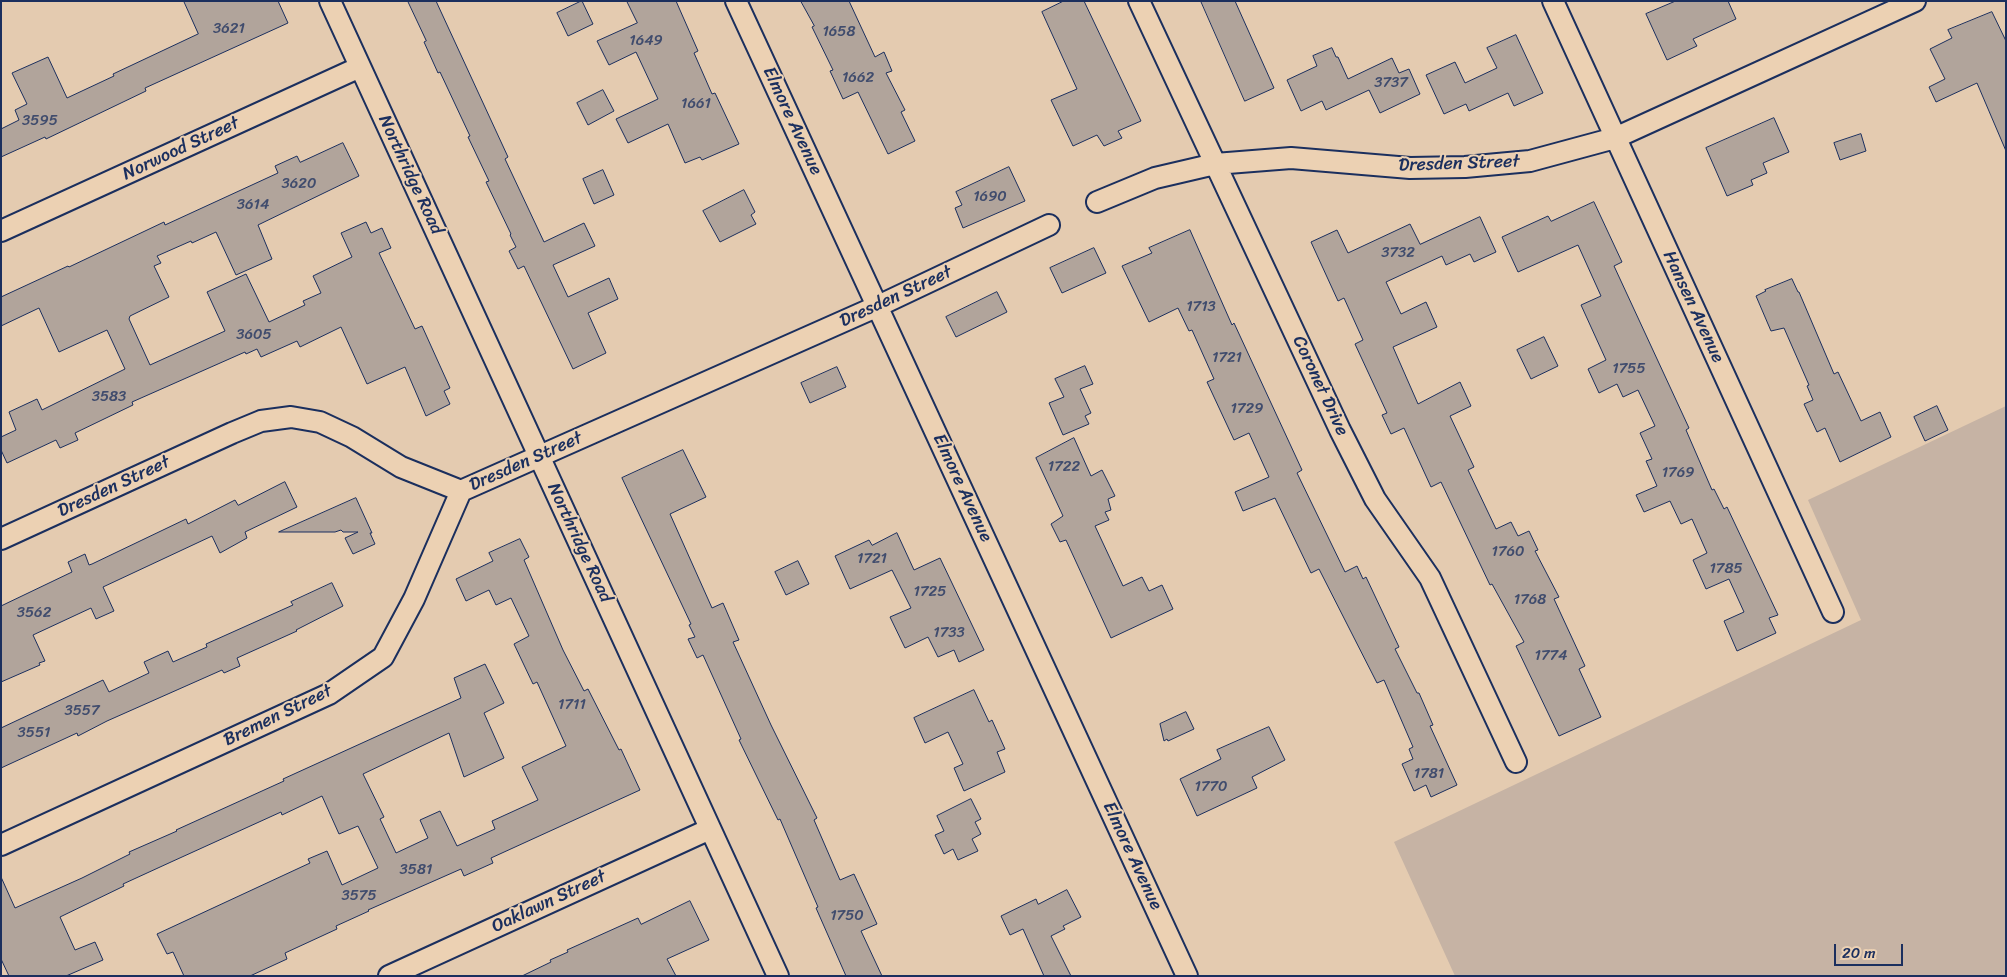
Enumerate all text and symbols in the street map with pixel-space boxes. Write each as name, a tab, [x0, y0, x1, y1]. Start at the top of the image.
house number: 3621	[213, 20, 245, 38]
house number: 1658	[822, 23, 856, 41]
house number: 1649	[629, 32, 663, 50]
street label: Elmore Avenue	[758, 63, 826, 179]
house number: 1662	[842, 69, 874, 87]
house number: 3737	[1374, 74, 1408, 92]
house number: 1661	[681, 95, 711, 113]
house number: 3595	[22, 112, 58, 130]
street label: Northridge Road	[373, 112, 447, 238]
street label: Norwood Street	[119, 113, 243, 185]
street label: Dresden Street	[1398, 151, 1520, 177]
house number: 3620	[282, 175, 316, 193]
house number: 1690	[973, 188, 1007, 206]
house number: 3614	[237, 196, 269, 214]
house number: 3732	[1381, 244, 1415, 262]
street label: Hansen Avenue	[1658, 248, 1728, 366]
street label: Dresden Street	[837, 262, 955, 332]
house number: 1713	[1186, 298, 1216, 316]
house number: 3605	[236, 326, 272, 344]
street label: Coronet Drive	[1287, 333, 1353, 439]
house number: 1721	[1212, 349, 1242, 367]
house number: 1755	[1612, 360, 1646, 378]
house number: 3583	[92, 388, 126, 406]
house number: 1729	[1231, 400, 1263, 418]
street label: Dresden Street	[466, 428, 586, 496]
street label: Elmore Avenue	[928, 430, 996, 546]
street label: Dresden Street	[55, 452, 173, 522]
house number: 1722	[1048, 458, 1080, 476]
house number: 1769	[1662, 464, 1694, 482]
street label: Northridge Road	[542, 480, 616, 606]
house number: 1760	[1492, 543, 1524, 561]
house number: 1721	[857, 550, 887, 568]
house number: 1785	[1709, 560, 1743, 578]
house number: 1725	[914, 583, 946, 601]
house number: 1768	[1514, 591, 1546, 609]
house number: 3562	[17, 604, 51, 622]
house number: 1733	[933, 624, 965, 642]
house number: 1774	[1535, 647, 1567, 665]
street label: Bremen Street	[220, 680, 336, 752]
house number: 1711	[558, 696, 586, 714]
house number: 3557	[64, 702, 100, 720]
house number: 3551	[18, 724, 50, 742]
house number: 1781	[1414, 765, 1444, 783]
house number: 1770	[1194, 778, 1228, 796]
street label: Elmore Avenue	[1098, 798, 1166, 914]
house number: 3581	[400, 861, 432, 879]
street label: Oaklawn Street	[488, 866, 610, 938]
house number: 3575	[341, 887, 377, 905]
house number: 1750	[830, 907, 864, 925]
scale bar	[1837, 934, 1906, 966]
text: 20 m	[1842, 940, 1876, 966]

